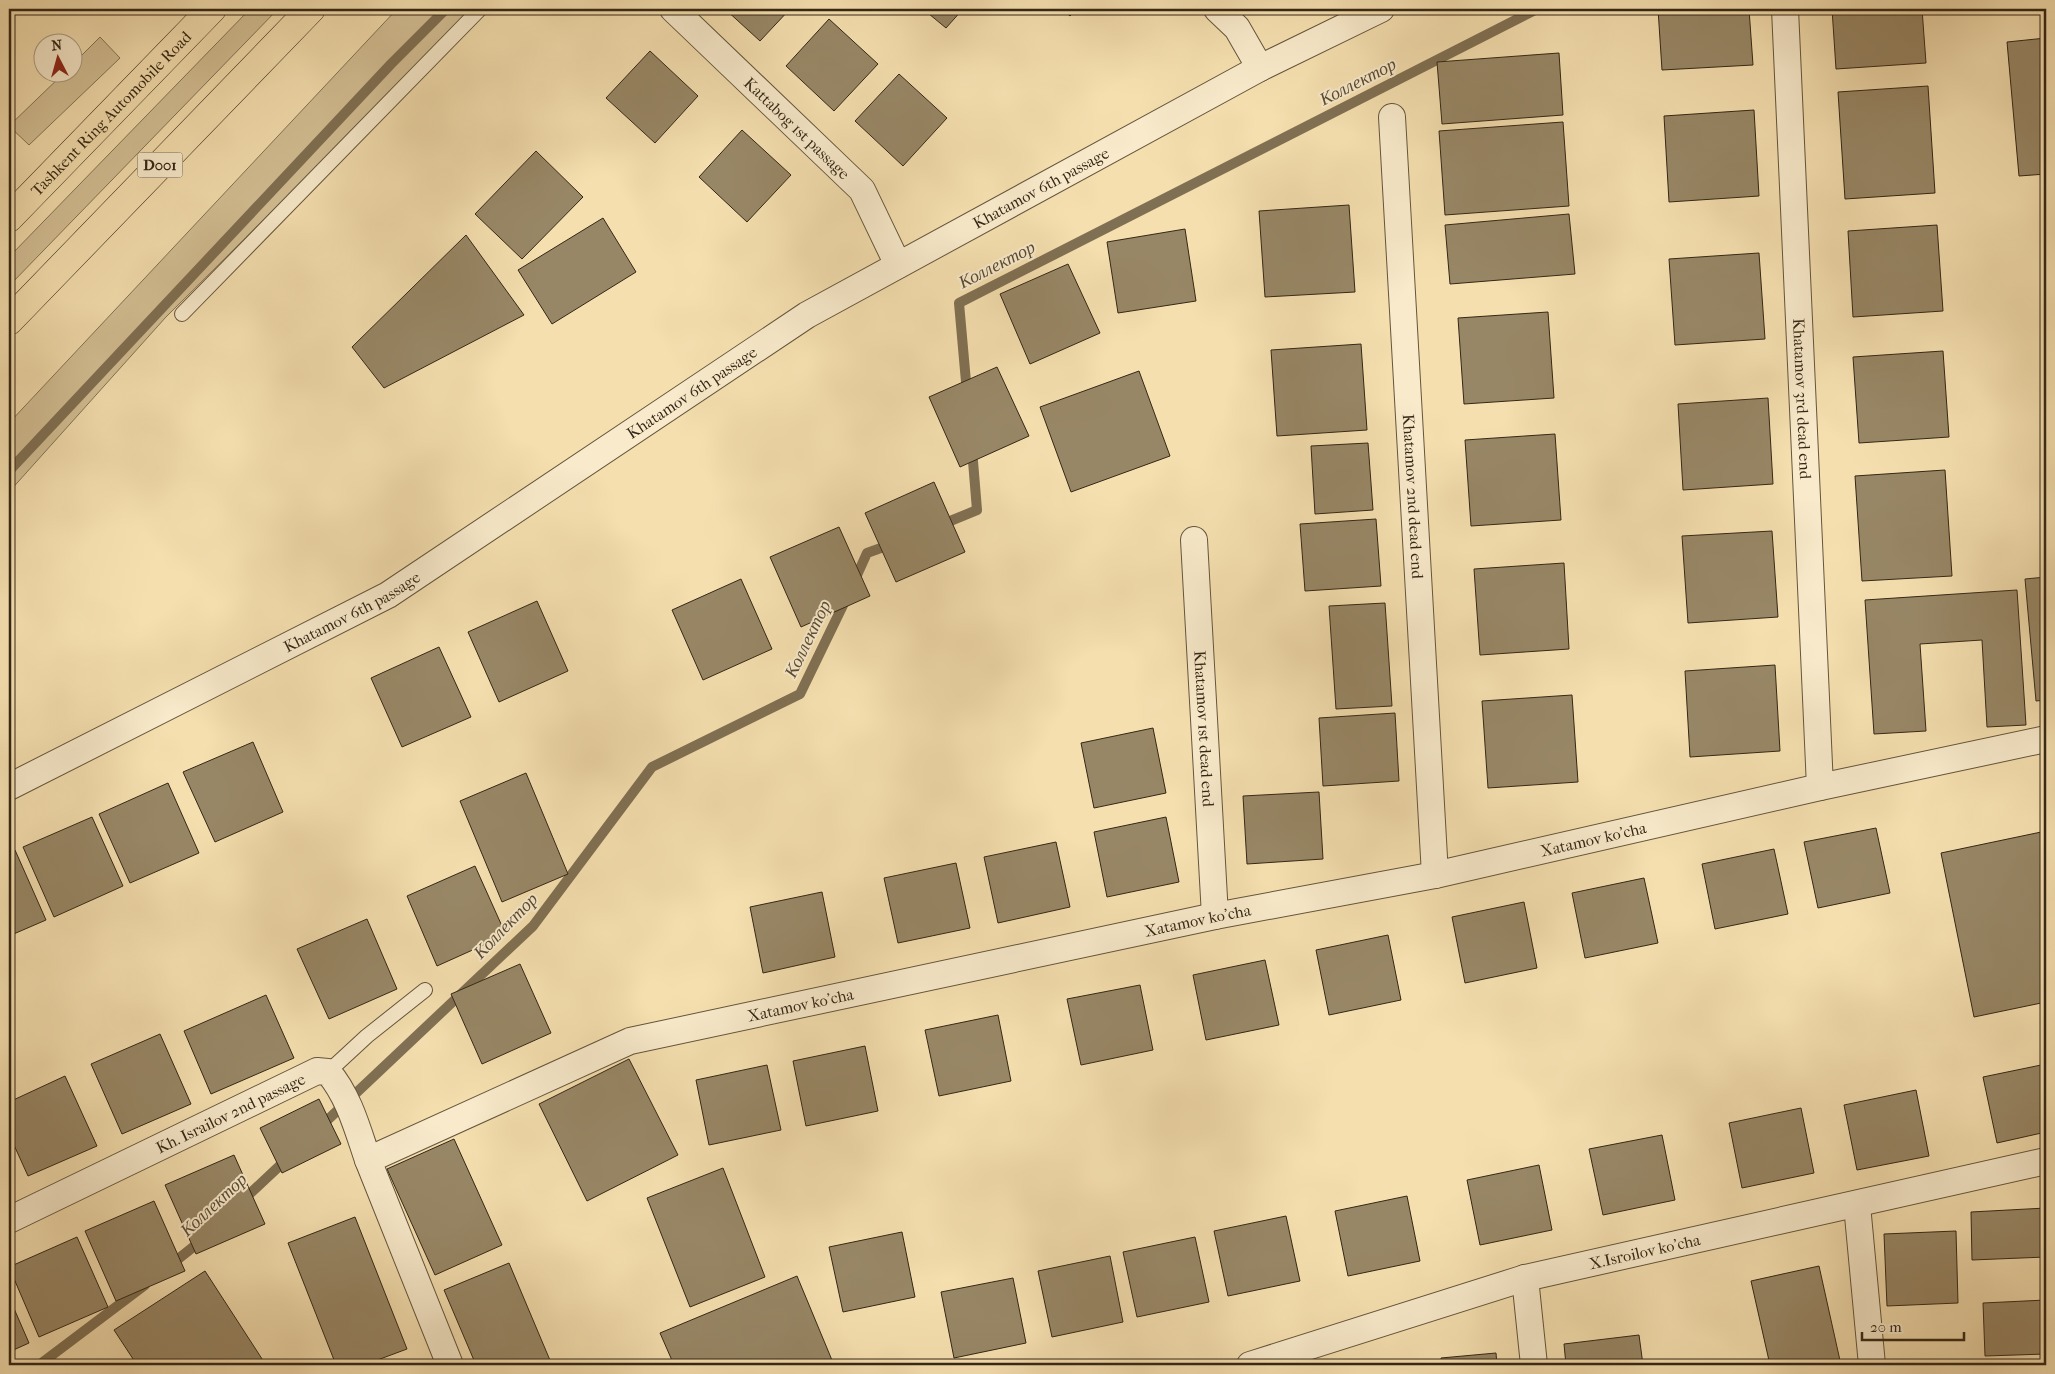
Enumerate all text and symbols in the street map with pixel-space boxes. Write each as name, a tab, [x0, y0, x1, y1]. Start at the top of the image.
street label: Tashkent Ring Automobile Road	[27, 27, 195, 200]
north arrow	[32, 32, 82, 82]
text: N	[51, 37, 63, 55]
water label: Коллектор	[1315, 54, 1400, 111]
street label: Kattabog 1st passage	[740, 73, 854, 183]
street label: Khatamov 6th passage	[969, 143, 1112, 232]
road number: D001	[138, 152, 182, 178]
water label: Коллектор	[954, 237, 1039, 294]
street label: Khatamov 3rd dead end	[1789, 318, 1816, 480]
street label: Khatamov 6th passage	[623, 342, 760, 442]
street label: Khatamov 2nd dead end	[1399, 413, 1428, 580]
street label: Khatamov 6th passage	[280, 567, 424, 656]
water label: Коллектор	[780, 597, 836, 682]
street label: Khatamov 1st dead end	[1191, 650, 1218, 808]
street label: Xatamov ko'cha	[1538, 817, 1649, 860]
water label: Коллектор	[469, 889, 542, 964]
street label: Xatamov ko'cha	[1143, 900, 1253, 940]
street label: Xatamov ko'cha	[745, 984, 856, 1025]
street label: Kh. Israilov 2nd passage	[153, 1069, 308, 1157]
water label: Коллектор	[176, 1169, 252, 1242]
street label: X.Isroilov ko'cha	[1587, 1229, 1703, 1273]
scale bar	[1862, 1309, 1965, 1341]
text: 20 m	[1870, 1318, 1902, 1336]

